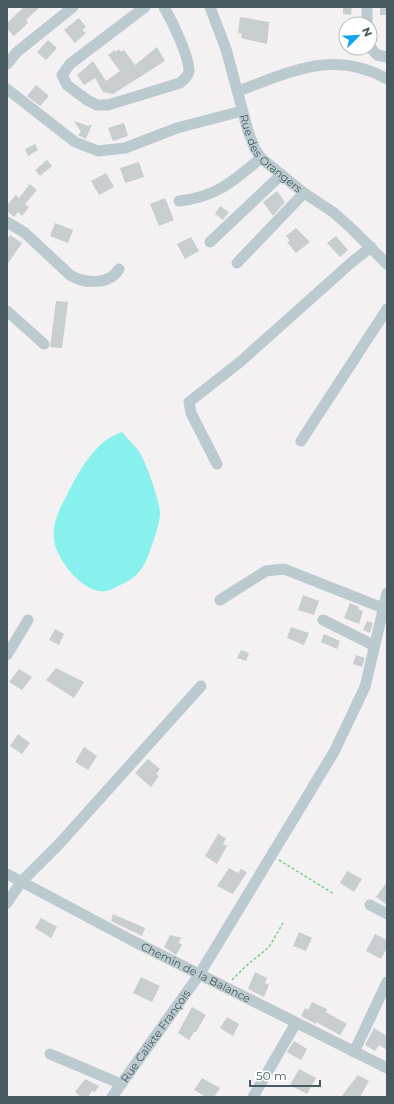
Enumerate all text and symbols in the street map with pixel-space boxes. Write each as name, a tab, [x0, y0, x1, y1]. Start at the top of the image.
north arrow	[338, 16, 378, 56]
text: N	[359, 25, 375, 39]
street label: Rue des Orangers	[237, 113, 306, 196]
street label: Chemin de la Balance	[139, 939, 253, 1006]
street label: Rue Calixte François	[118, 986, 194, 1085]
scale bar	[250, 1062, 320, 1088]
text: 50 m	[256, 1068, 287, 1083]

